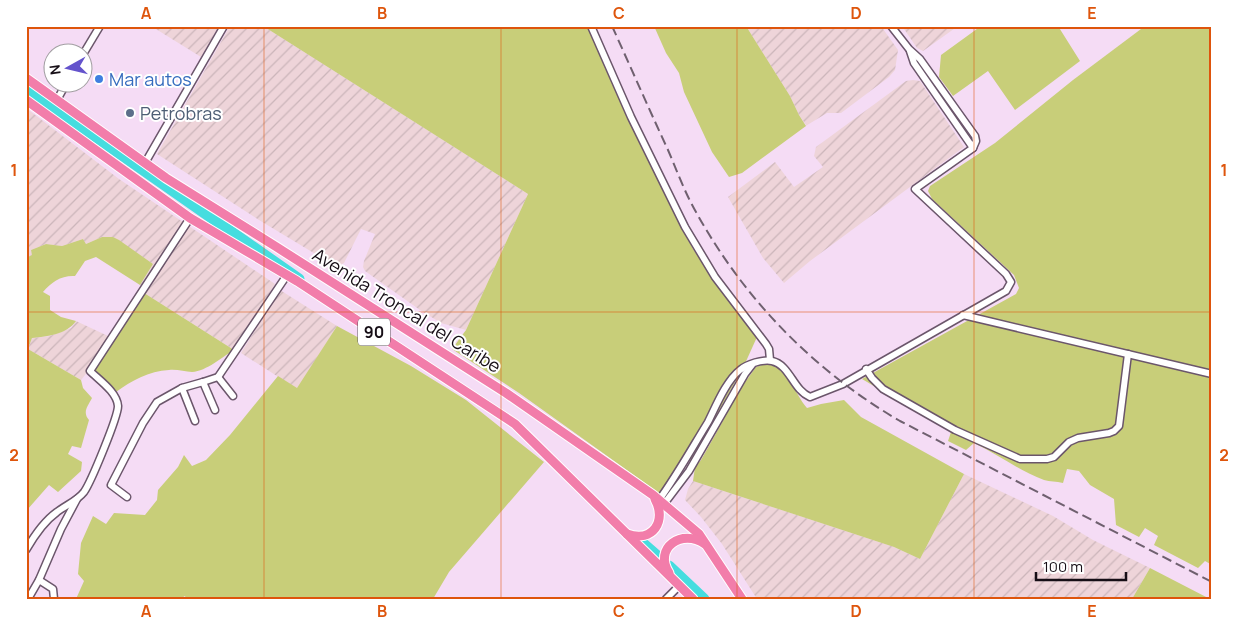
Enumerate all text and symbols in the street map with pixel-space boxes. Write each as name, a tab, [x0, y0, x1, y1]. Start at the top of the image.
text: A	[141, 2, 152, 24]
text: B	[377, 2, 387, 24]
text: C	[613, 2, 625, 24]
text: D	[850, 2, 862, 24]
text: E	[1087, 2, 1097, 24]
north arrow	[42, 42, 92, 92]
text: N	[45, 64, 65, 76]
place label: Mar autos	[109, 67, 192, 91]
marker: Mar autos	[93, 73, 105, 85]
place label: Petrobras	[140, 101, 222, 125]
marker: Petrobras	[124, 107, 136, 119]
text: 1	[10, 159, 18, 181]
text: 1	[1220, 159, 1228, 181]
street label: Avenida Troncal del Caribe	[308, 242, 506, 378]
road number: 90	[358, 318, 390, 346]
text: 2	[9, 444, 19, 466]
text: 2	[1219, 444, 1229, 466]
scale bar	[1036, 550, 1126, 582]
text: 100 m	[1043, 556, 1083, 577]
text: A	[141, 600, 152, 622]
text: B	[377, 600, 387, 622]
text: C	[613, 600, 625, 622]
text: D	[850, 600, 862, 622]
text: E	[1087, 600, 1097, 622]

